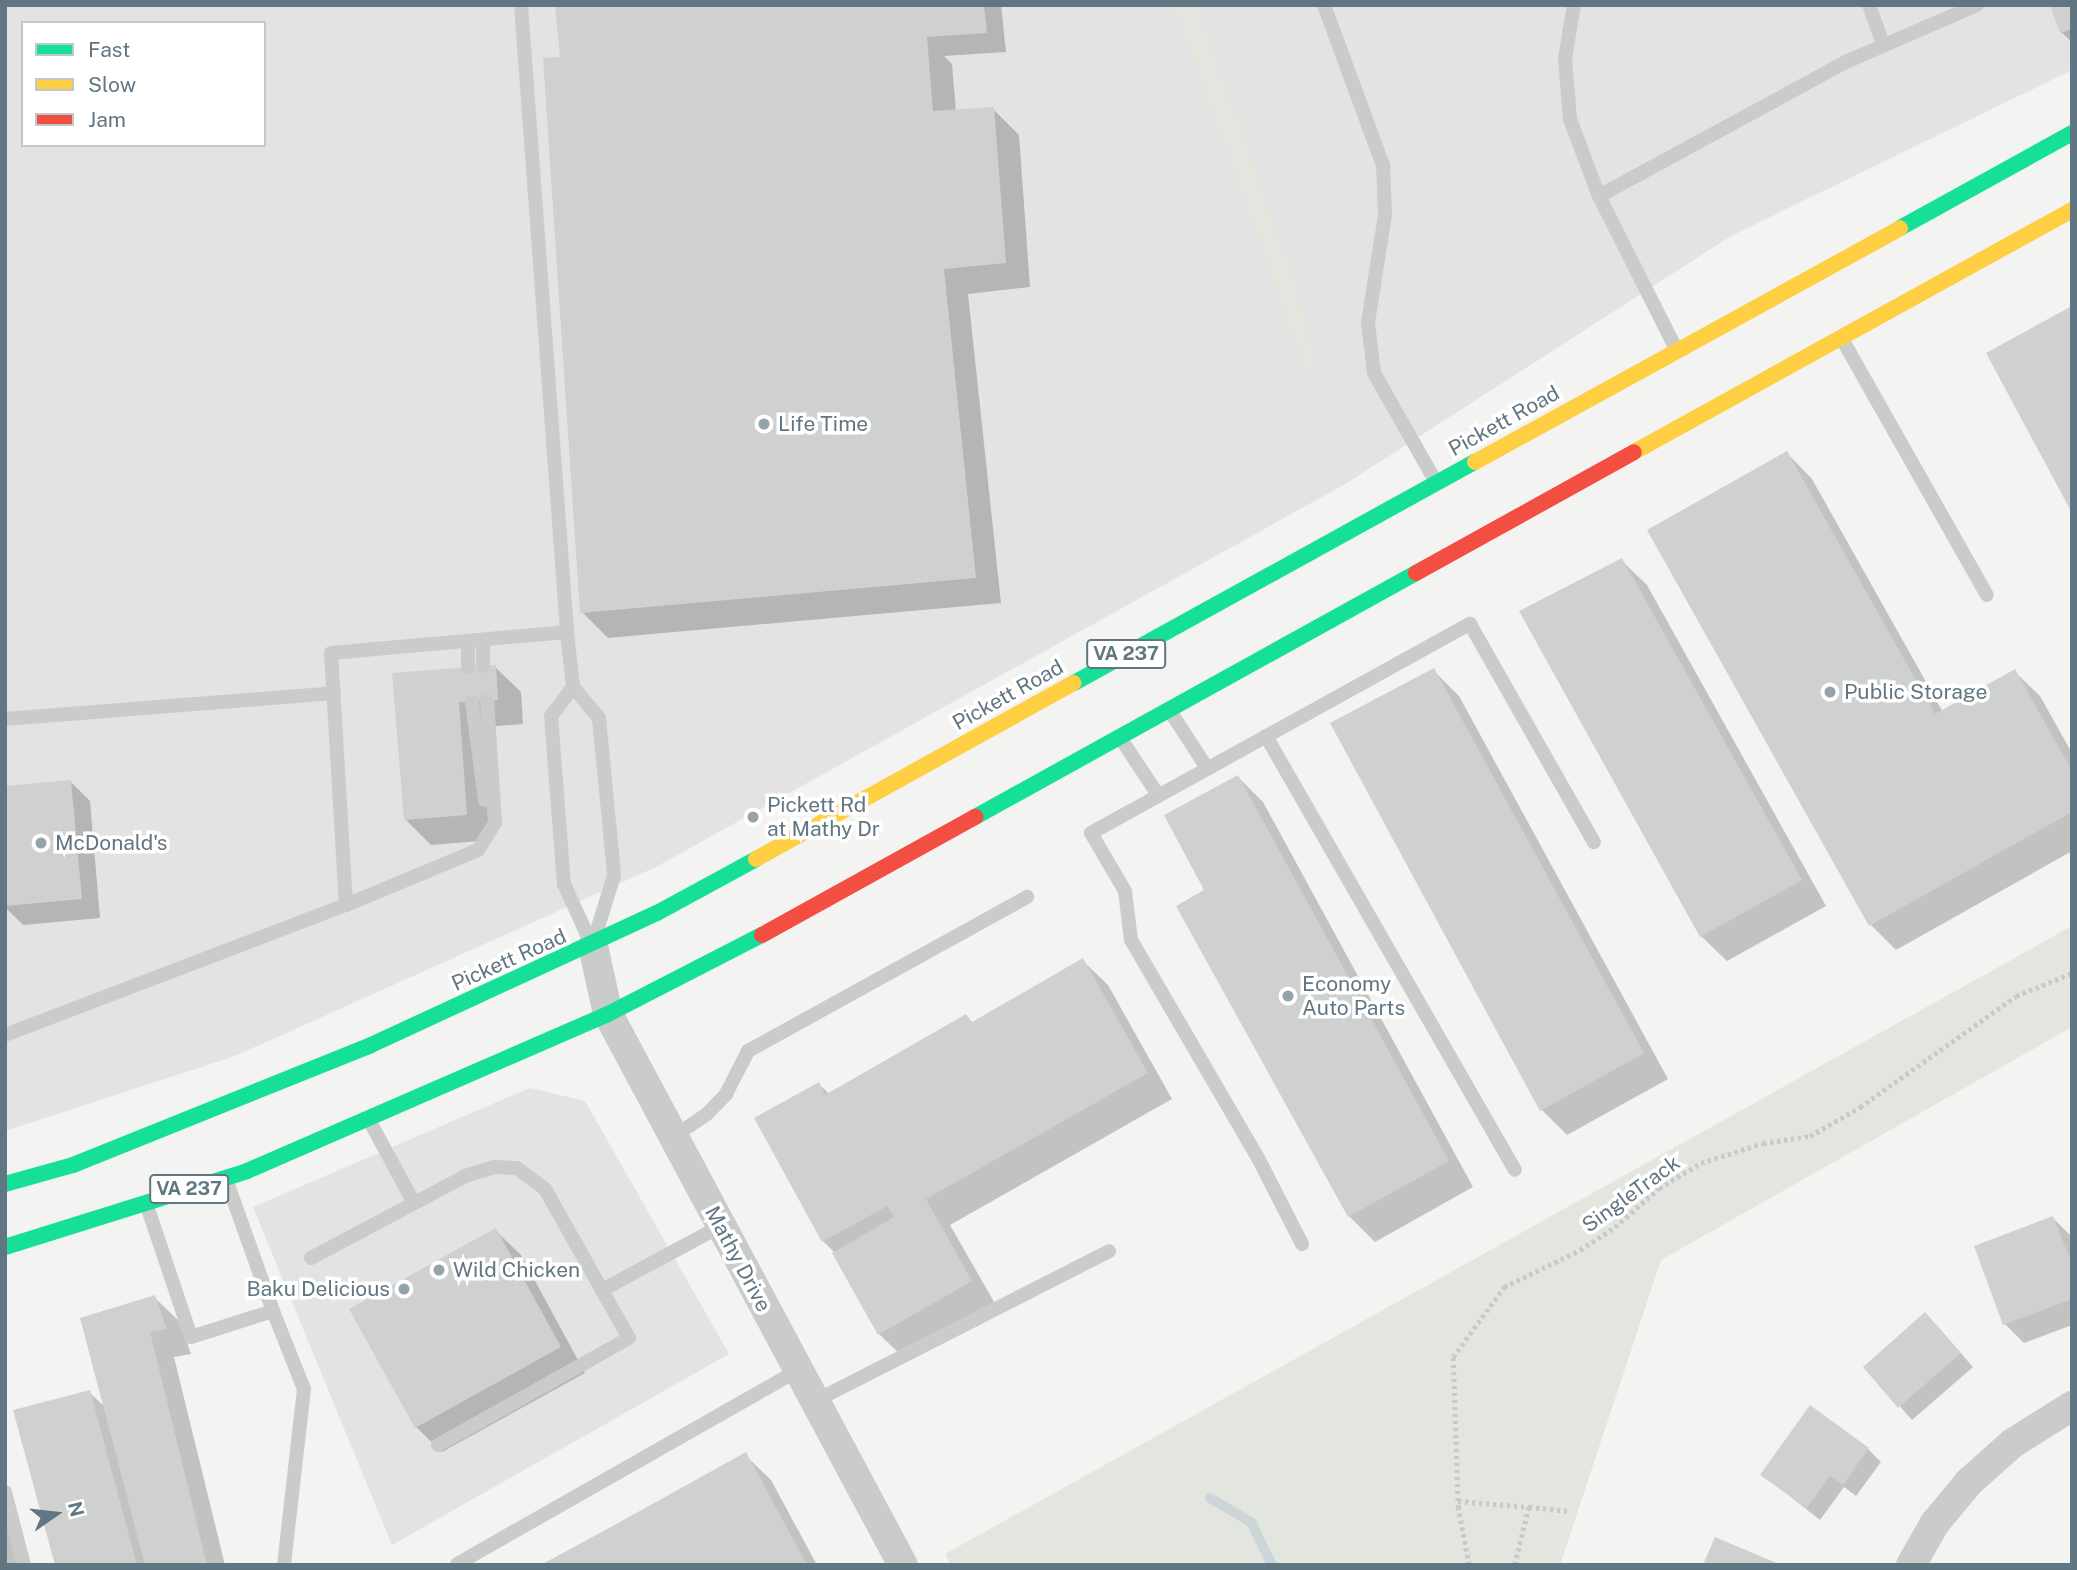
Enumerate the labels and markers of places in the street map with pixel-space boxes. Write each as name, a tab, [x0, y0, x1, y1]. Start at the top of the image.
place label: Life Time	[778, 411, 868, 437]
marker: Life Time	[756, 416, 772, 432]
place label: Public Storage	[1844, 679, 1988, 705]
marker: Public Storage	[1822, 684, 1838, 700]
place label: Pickett Rd at Mathy Dr	[767, 792, 880, 842]
marker: Pickett Rd at Mathy Dr	[745, 809, 761, 825]
place label: McDonald's	[55, 830, 167, 856]
marker: McDonald's	[33, 835, 49, 851]
place label: Economy Auto Parts	[1302, 971, 1405, 1021]
marker: Economy Auto Parts	[1280, 988, 1296, 1004]
place label: Wild Chicken	[453, 1257, 580, 1283]
marker: Wild Chicken	[431, 1262, 447, 1278]
place label: Baku Delicious	[246, 1276, 390, 1302]
marker: Baku Delicious	[396, 1281, 412, 1297]

